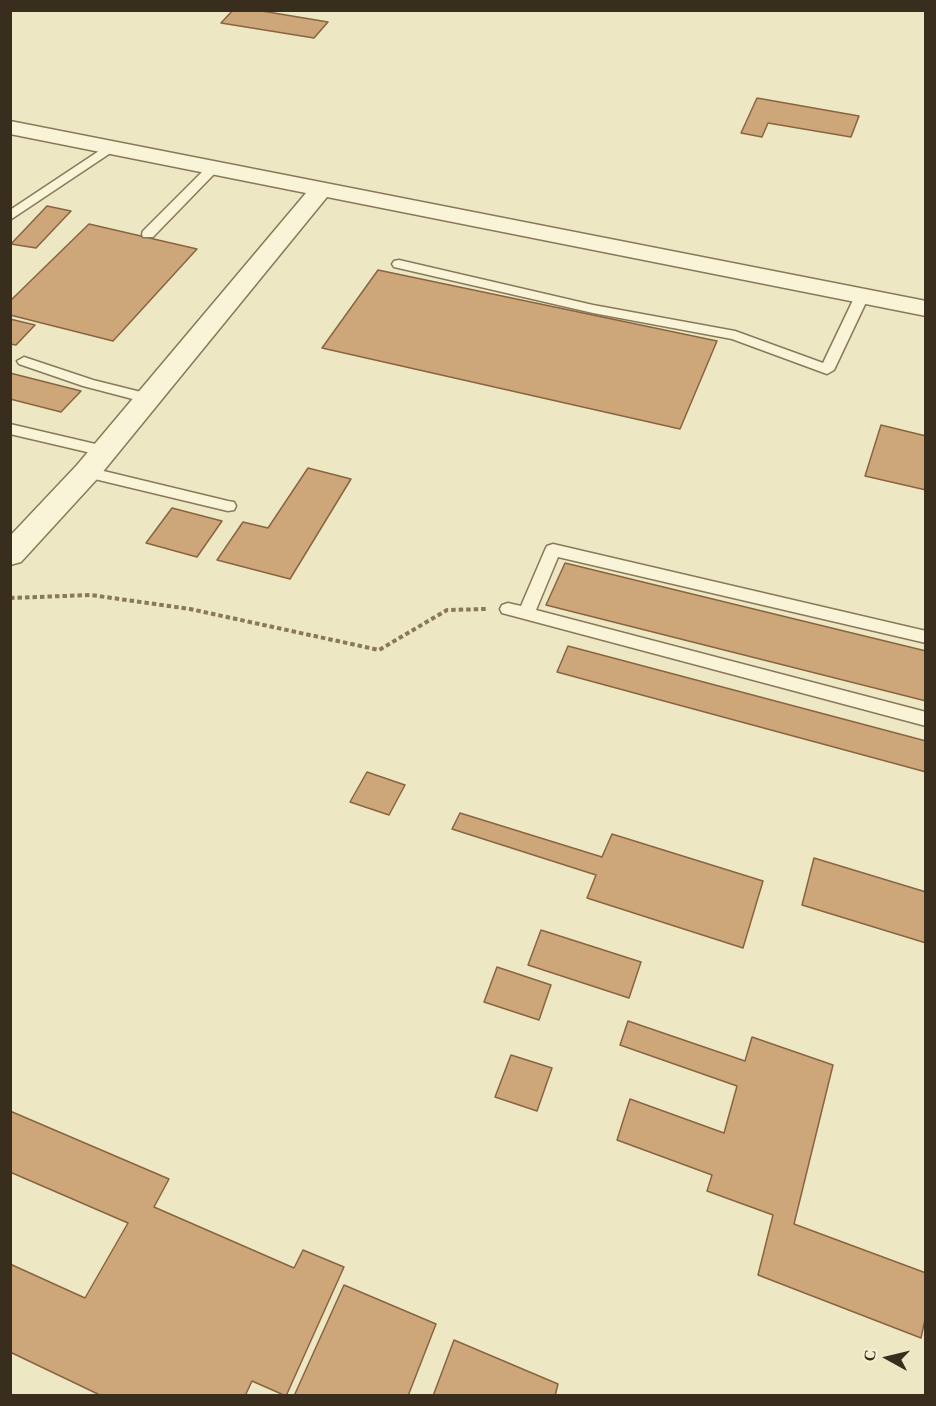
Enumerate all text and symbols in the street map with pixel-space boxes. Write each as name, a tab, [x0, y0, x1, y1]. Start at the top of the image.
north arrow	[858, 1328, 918, 1388]
text: С	[860, 1349, 879, 1362]

